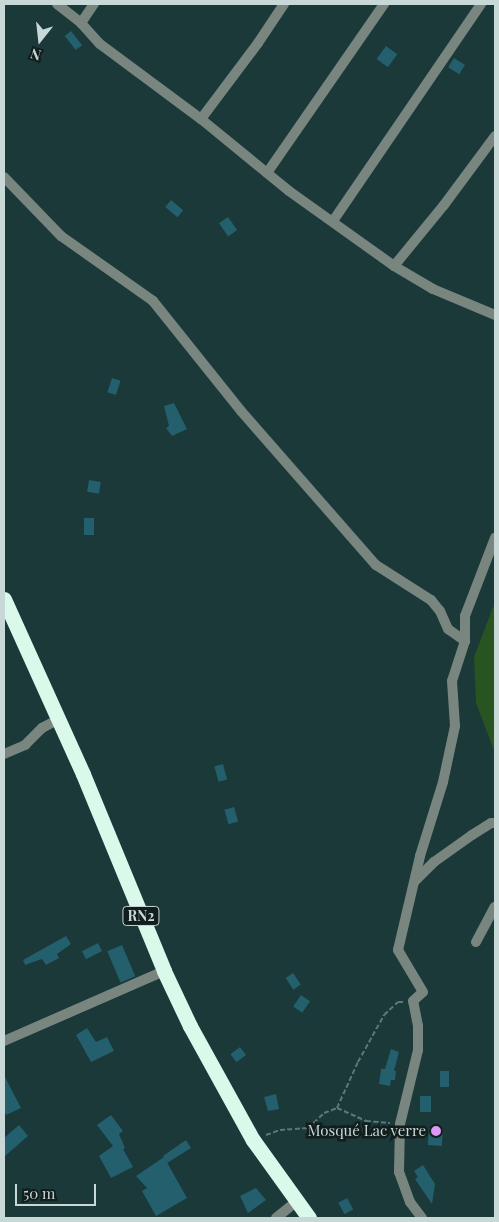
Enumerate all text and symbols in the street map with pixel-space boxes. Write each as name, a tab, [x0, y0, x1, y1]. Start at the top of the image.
north arrow	[15, 15, 65, 65]
text: N	[28, 44, 43, 65]
road number: RN2	[122, 904, 160, 928]
place label: Mosqué Lac verre	[307, 1122, 426, 1140]
marker: Mosqué Lac verre	[430, 1125, 442, 1137]
scale bar	[18, 1174, 99, 1206]
text: 50 m	[23, 1183, 55, 1203]

